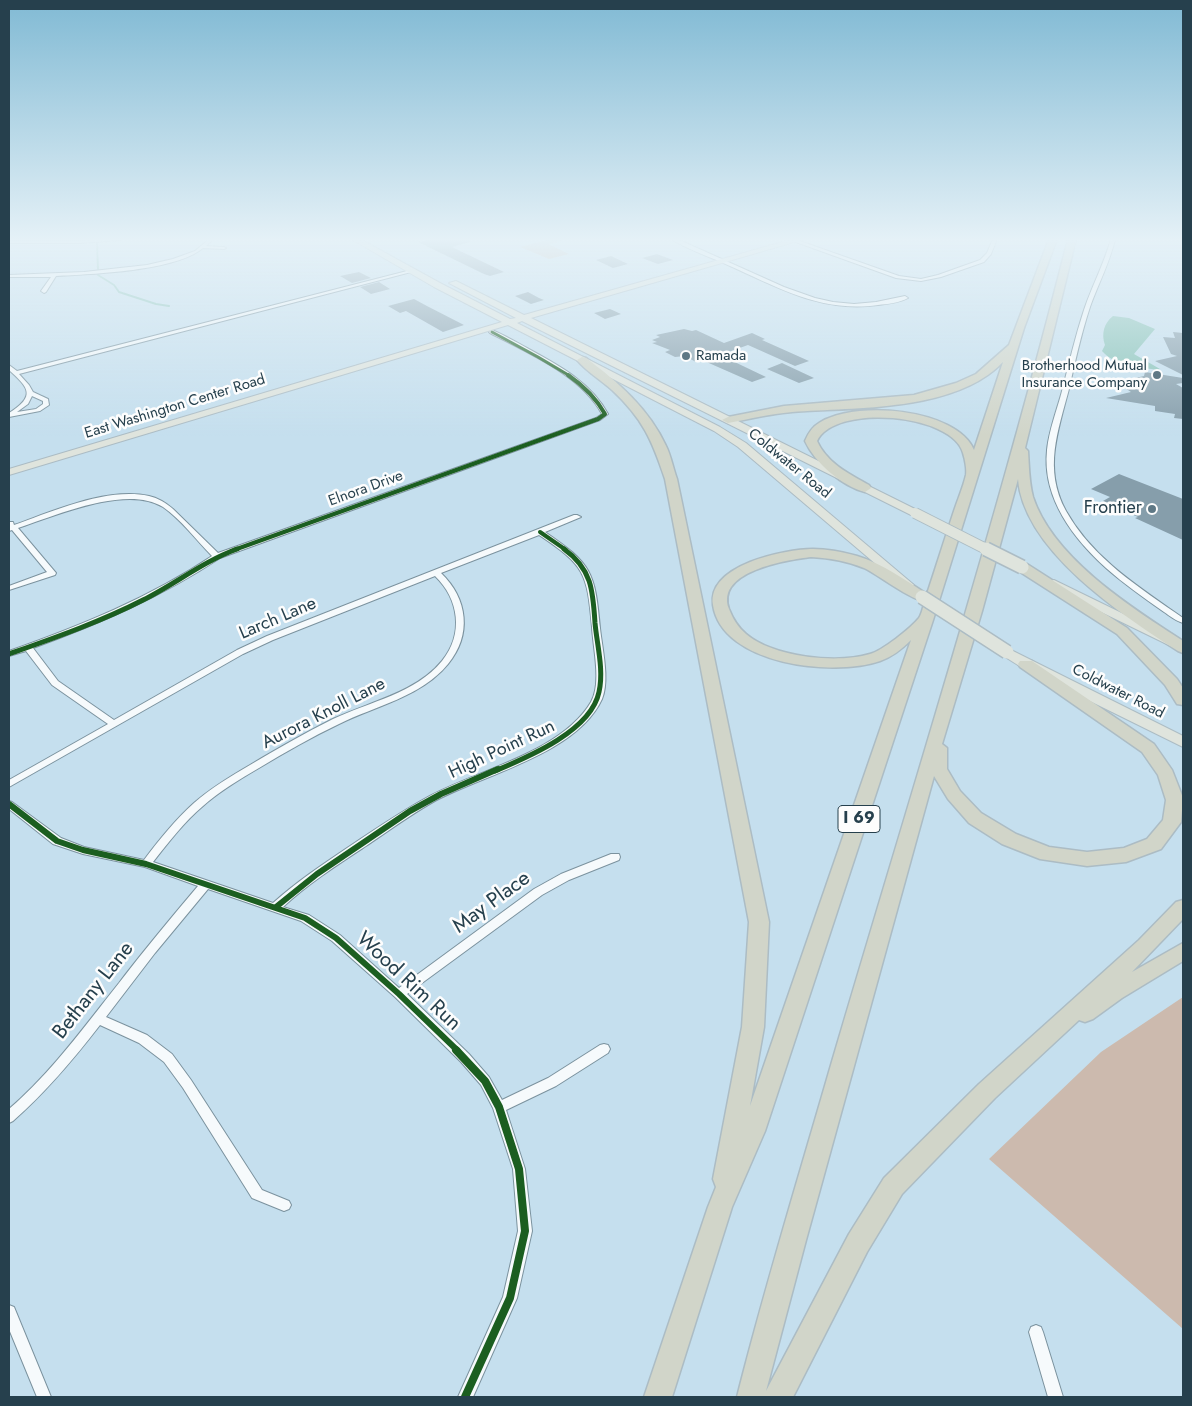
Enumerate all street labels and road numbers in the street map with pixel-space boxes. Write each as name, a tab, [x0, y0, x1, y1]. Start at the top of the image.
street label: East Washington Center Road	[83, 371, 267, 443]
street label: Coldwater Road	[744, 425, 834, 503]
street label: Elnora Drive	[326, 467, 406, 511]
street label: Larch Lane	[236, 593, 320, 645]
street label: Coldwater Road	[1069, 661, 1167, 723]
street label: Aurora Knoll Lane	[259, 674, 389, 754]
street label: High Point Run	[445, 716, 559, 784]
road number: I 69	[838, 806, 880, 832]
street label: May Place	[448, 866, 536, 940]
street label: Wood Rim Run	[350, 927, 466, 1037]
street label: Bethany Lane	[48, 937, 140, 1045]

